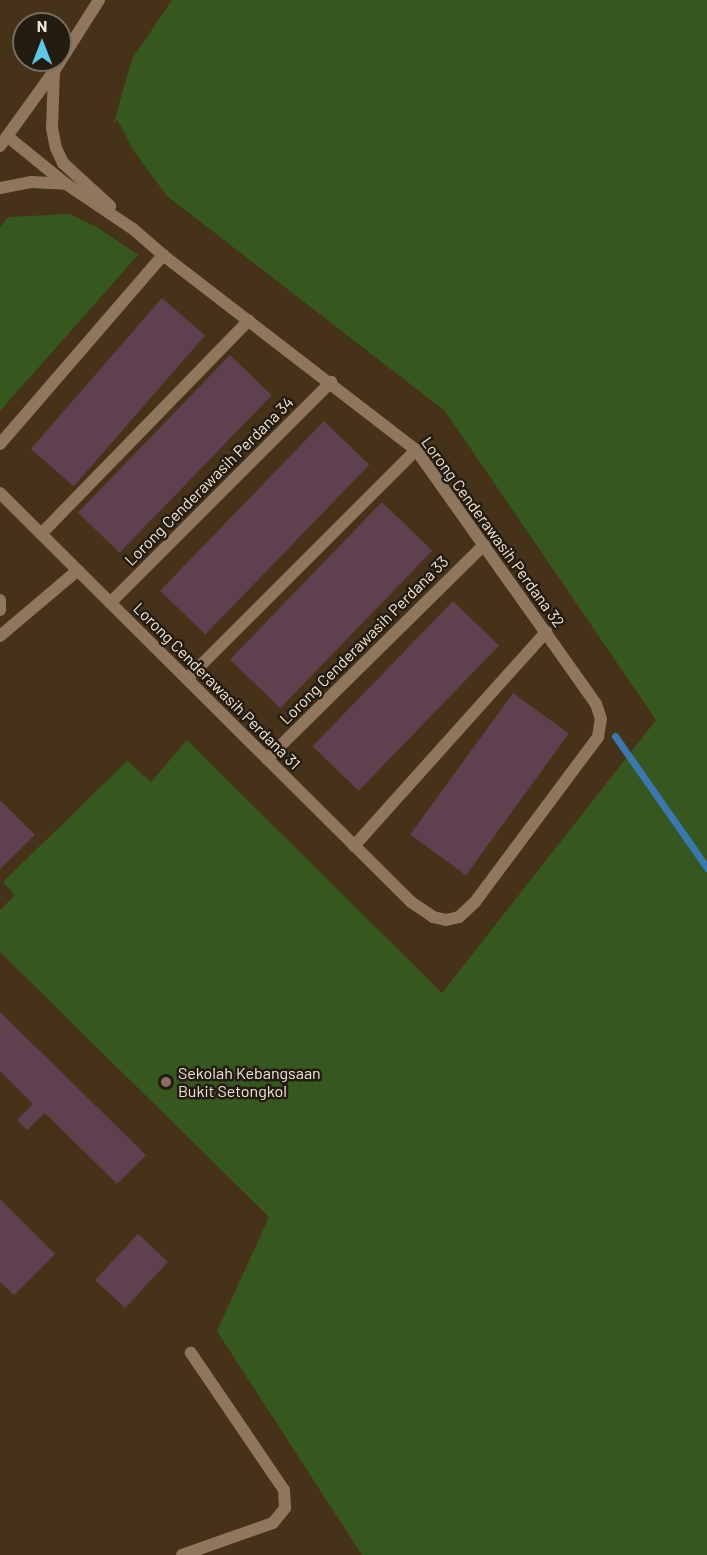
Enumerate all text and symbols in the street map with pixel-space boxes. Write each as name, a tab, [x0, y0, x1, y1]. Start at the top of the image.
north arrow	[12, 12, 72, 72]
text: N	[37, 16, 47, 35]
street label: Lorong Cenderawasih Perdana 34	[121, 393, 297, 569]
street label: Lorong Cenderawasih Perdana 32	[417, 433, 569, 631]
street label: Lorong Cenderawasih Perdana 33	[276, 552, 452, 728]
street label: Lorong Cenderawasih Perdana 31	[130, 599, 304, 773]
place label: Sekolah Kebangsaan Bukit Setongkol	[178, 1063, 321, 1101]
marker: Sekolah Kebangsaan Bukit Setongkol	[159, 1075, 173, 1089]

